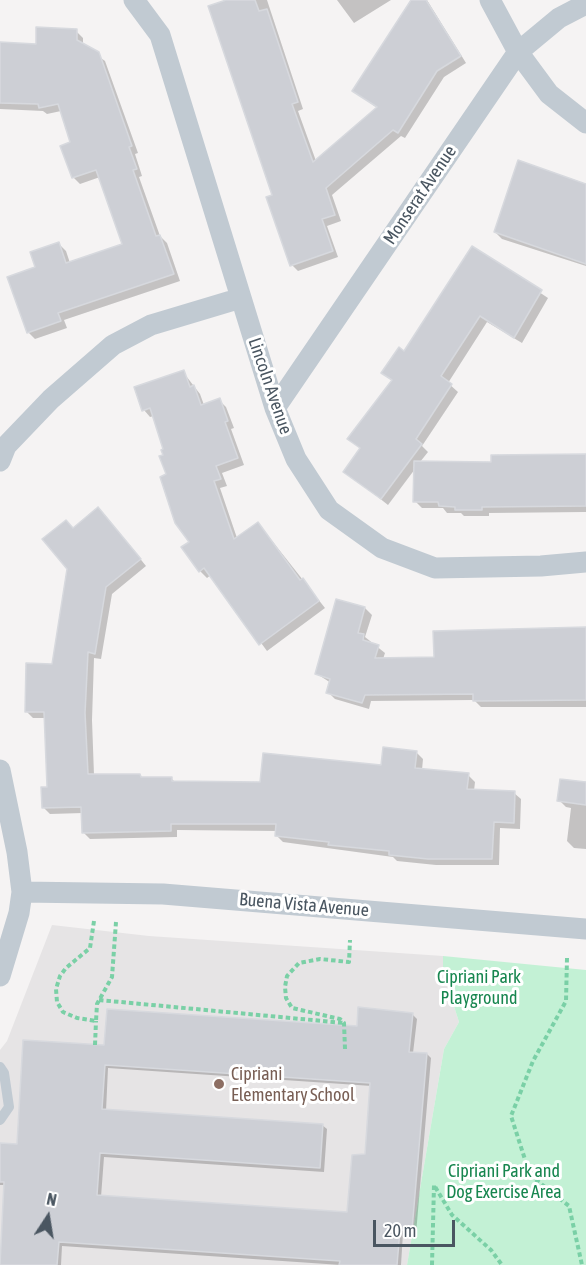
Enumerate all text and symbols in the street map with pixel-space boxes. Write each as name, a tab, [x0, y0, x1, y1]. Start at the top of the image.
street label: Monserat Avenue	[379, 141, 461, 249]
street label: Lincoln Avenue	[243, 335, 297, 437]
street label: Buena Vista Avenue	[238, 889, 370, 921]
park label: Cipriani Park Playground	[437, 966, 521, 1008]
place label: Cipriani Elementary School	[231, 1063, 355, 1106]
marker: Cipriani Elementary School	[212, 1077, 226, 1091]
park label: Cipriani Park and Dog Exercise Area	[446, 1160, 562, 1202]
north arrow	[18, 1187, 78, 1247]
text: N	[45, 1190, 58, 1209]
scale bar	[376, 1208, 458, 1246]
text: 20 m	[384, 1220, 416, 1241]

